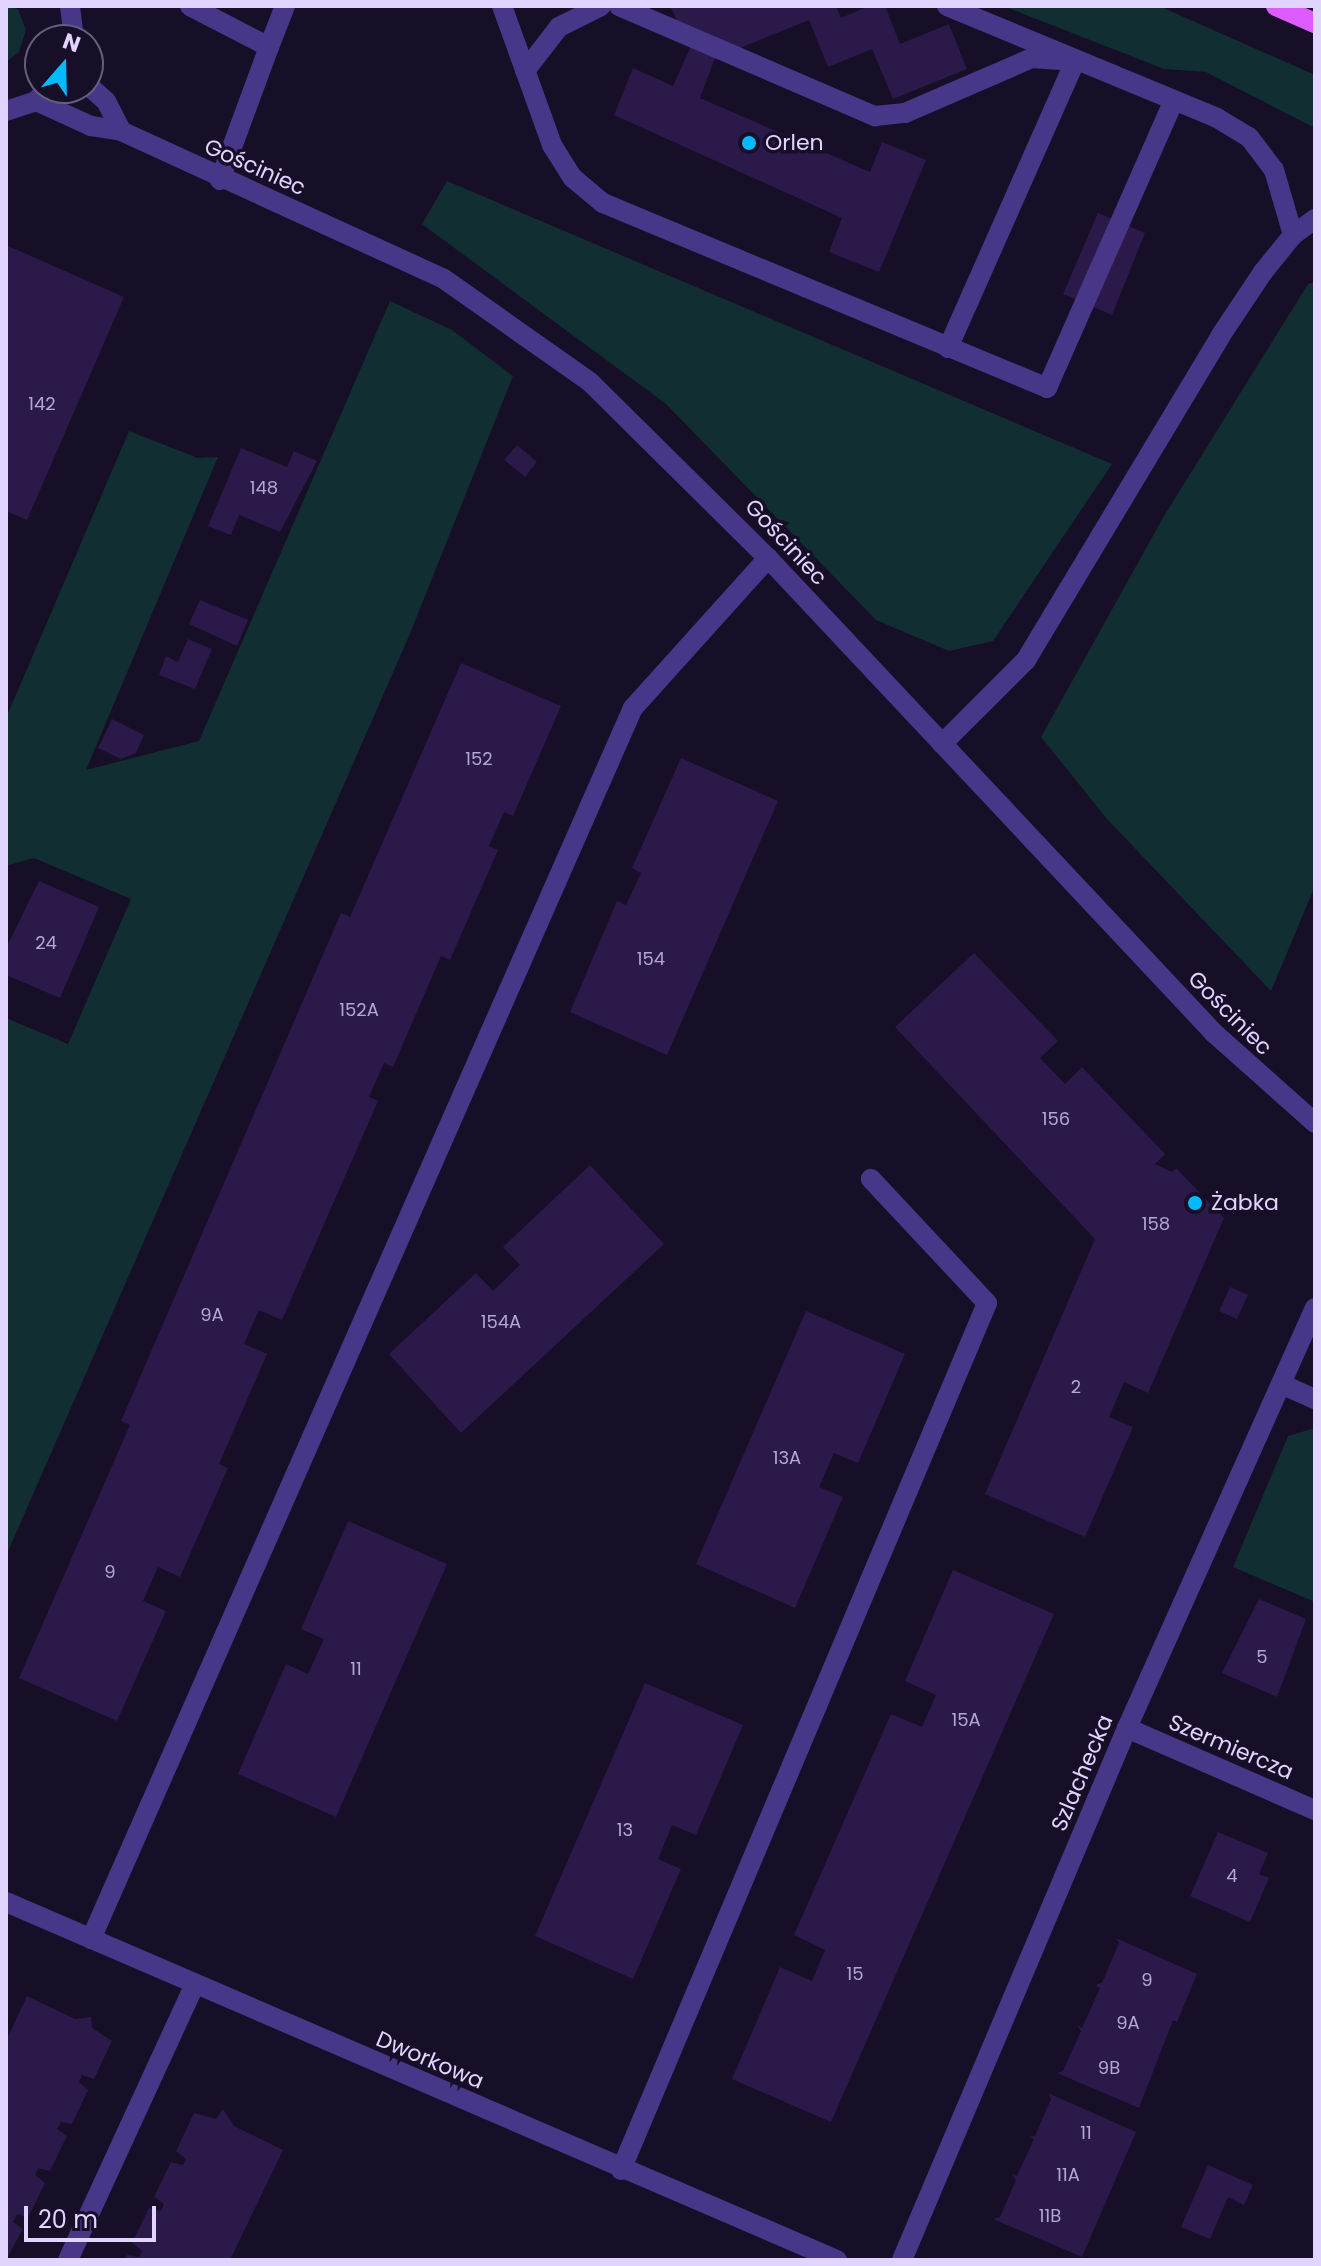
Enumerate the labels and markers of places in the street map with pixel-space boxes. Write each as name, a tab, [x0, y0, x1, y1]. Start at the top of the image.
place label: Orlen	[765, 130, 824, 156]
marker: Orlen	[740, 134, 758, 152]
place label: Żabka	[1211, 1190, 1279, 1216]
marker: Żabka	[1186, 1194, 1204, 1212]

